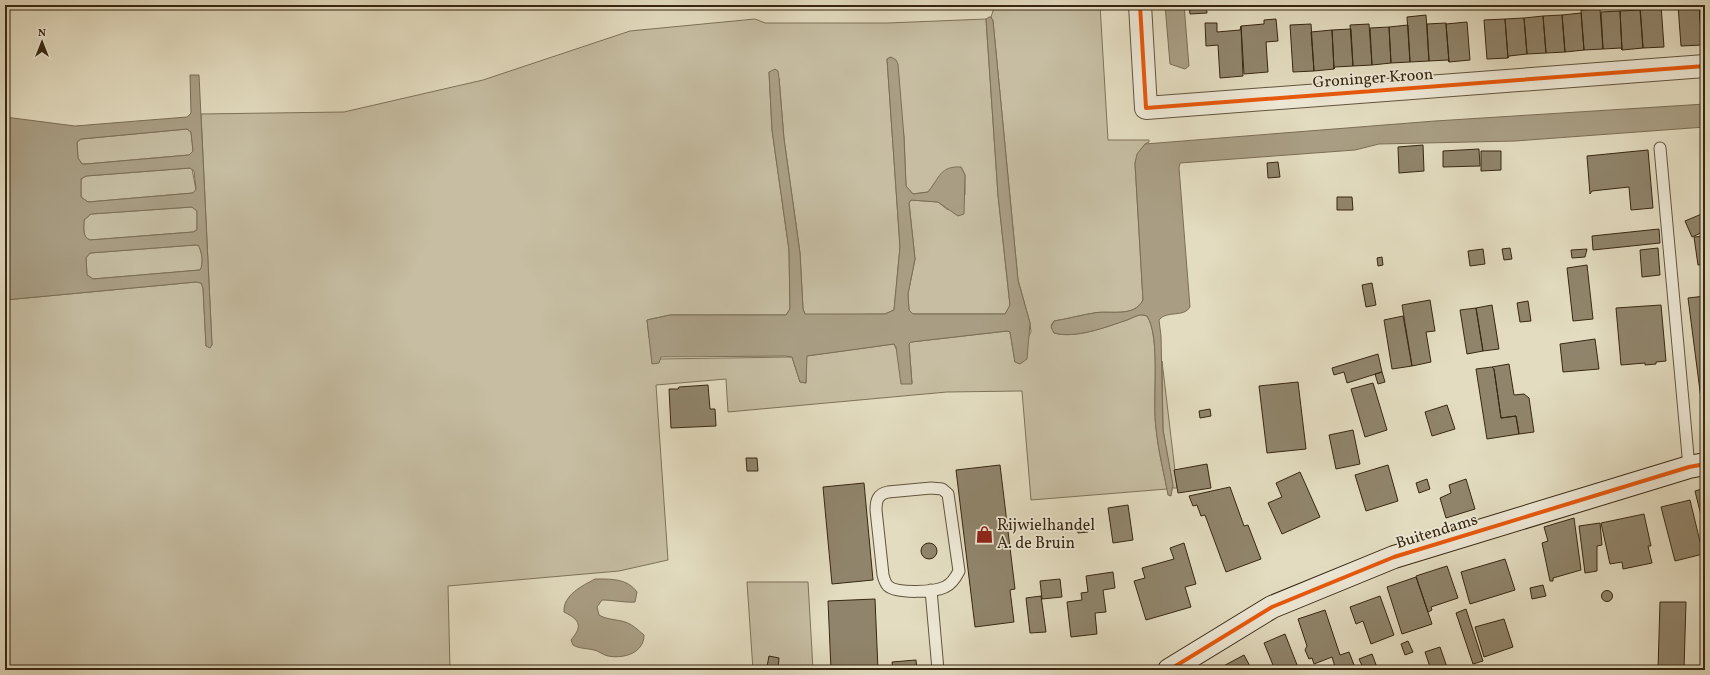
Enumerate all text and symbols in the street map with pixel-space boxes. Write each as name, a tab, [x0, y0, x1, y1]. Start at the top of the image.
north arrow	[22, 22, 62, 62]
text: N	[38, 26, 46, 41]
street label: Groninger Kroon	[1312, 64, 1434, 94]
street label: Buitendams	[1393, 509, 1481, 555]
place label: Rijwielhandel A. de Bruin	[997, 515, 1095, 555]
shop icon: Rijwielhandel A. de Bruin	[974, 525, 994, 545]

